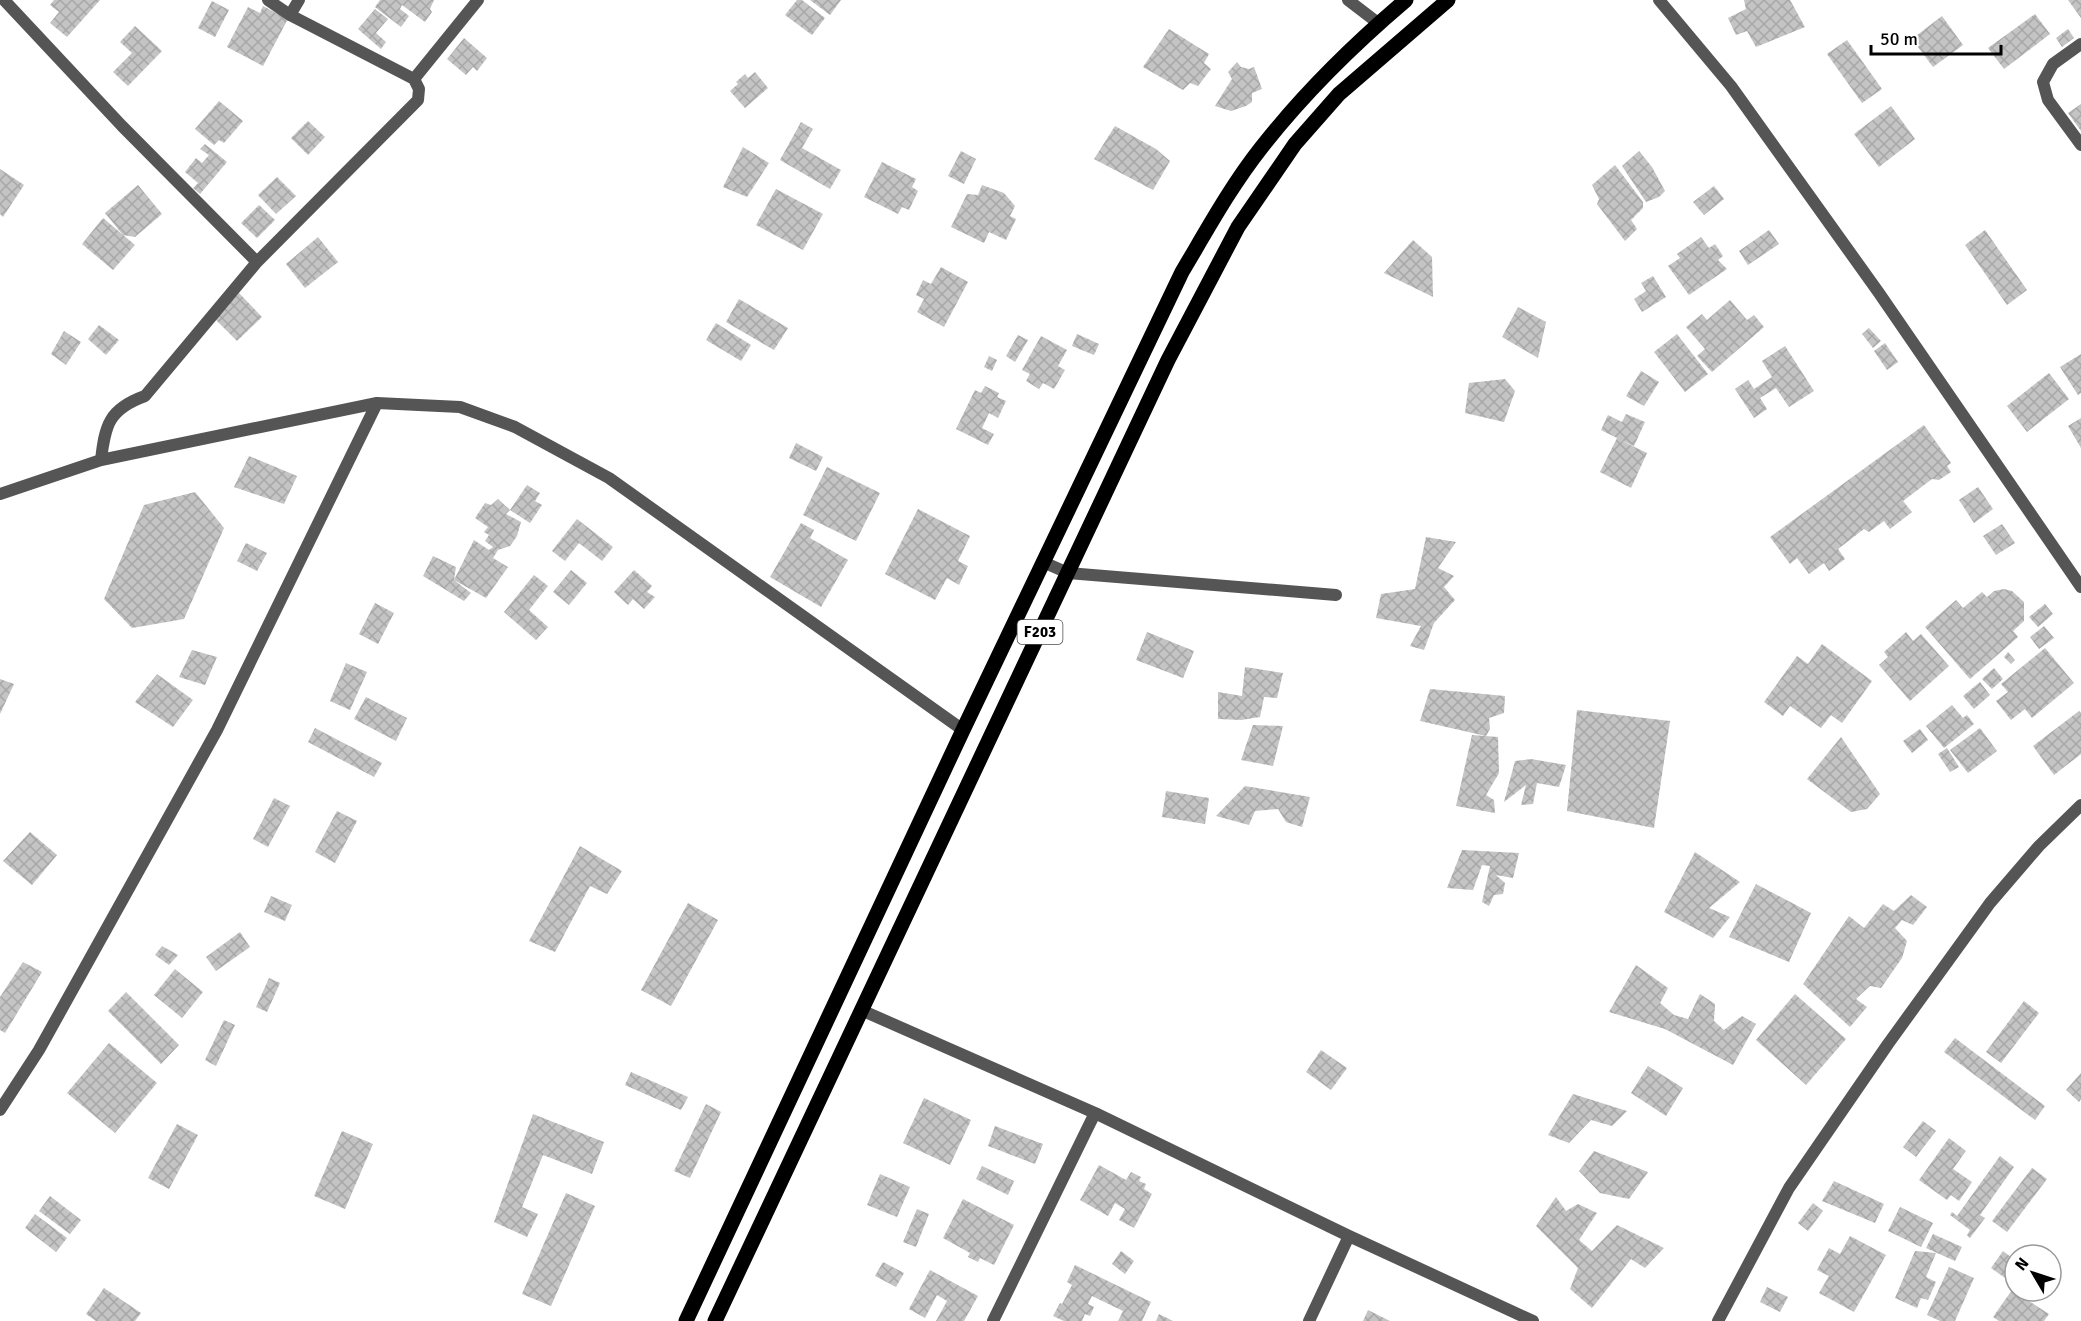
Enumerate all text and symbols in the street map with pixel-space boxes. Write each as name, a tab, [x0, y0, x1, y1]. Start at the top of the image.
scale bar	[1871, 18, 2002, 56]
text: 50 m	[1880, 28, 1918, 50]
road number: F203	[1018, 620, 1062, 644]
north arrow	[2003, 1243, 2063, 1303]
text: N	[2011, 1254, 2033, 1275]

